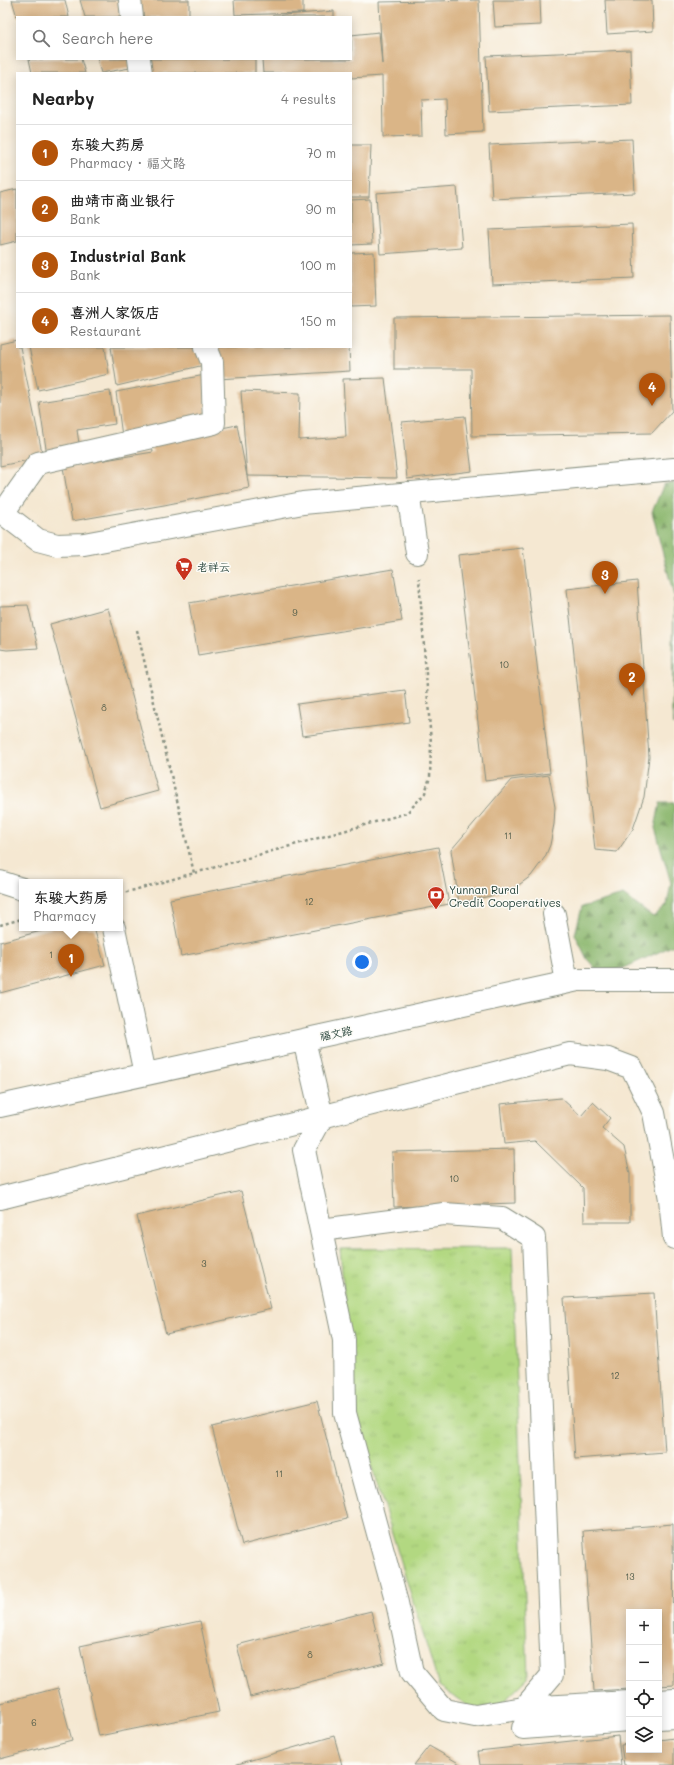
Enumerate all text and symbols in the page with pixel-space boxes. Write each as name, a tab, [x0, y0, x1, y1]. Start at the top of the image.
search box	[16, 16, 352, 60]
icon: search	[30, 27, 52, 49]
text: Search here	[62, 28, 153, 48]
text: Nearby	[32, 87, 94, 109]
text: 4 results	[281, 90, 336, 107]
text: 东骏大药房	[70, 134, 145, 154]
text: 1	[42, 144, 48, 161]
text: 70 m	[306, 144, 336, 161]
text: Pharmacy · 福文路	[70, 154, 186, 171]
text: 曲靖市商业银行	[70, 190, 175, 210]
text: 2	[41, 200, 49, 217]
text: 90 m	[306, 200, 336, 217]
text: Bank	[70, 210, 100, 227]
text: Industrial Bank	[70, 246, 186, 266]
text: 3	[41, 256, 49, 273]
text: 100 m	[300, 256, 336, 273]
text: Bank	[70, 266, 100, 283]
text: 喜洲人家饭店	[70, 302, 160, 322]
text: 4	[41, 312, 49, 329]
text: 150 m	[300, 312, 336, 329]
text: Restaurant	[70, 322, 141, 339]
pin: 4	[639, 373, 665, 406]
supermarket icon: 老祥云	[174, 556, 194, 581]
place label: 老祥云	[197, 559, 230, 574]
pin: 3	[592, 561, 618, 594]
house number: 9	[292, 607, 298, 618]
house number: 10	[499, 659, 509, 670]
pin: 2	[619, 663, 645, 696]
house number: 8	[101, 702, 107, 713]
house number: 11	[504, 830, 512, 841]
popup	[19, 879, 123, 931]
place label: Yunnan Rural Credit Cooperatives	[449, 882, 561, 910]
bank icon: Yunnan Rural Credit Cooperatives	[426, 885, 446, 910]
text: 东骏大药房	[33, 887, 109, 907]
house number: 12	[304, 896, 314, 907]
text: Pharmacy	[33, 907, 96, 924]
pin: 1	[58, 944, 84, 977]
house number: 1	[49, 949, 53, 960]
your location	[352, 952, 372, 972]
street label: 福文路	[318, 1022, 354, 1044]
house number: 10	[449, 1173, 459, 1184]
house number: 3	[201, 1258, 207, 1269]
house number: 12	[610, 1370, 620, 1381]
house number: 11	[275, 1468, 283, 1479]
house number: 13	[625, 1571, 635, 1582]
map controls	[626, 1609, 662, 1753]
button: +	[626, 1609, 662, 1645]
button: −	[626, 1645, 662, 1681]
house number: 8	[307, 1649, 313, 1660]
button: locate	[626, 1681, 662, 1717]
house number: 6	[31, 1717, 37, 1728]
button: layers	[626, 1717, 662, 1753]

